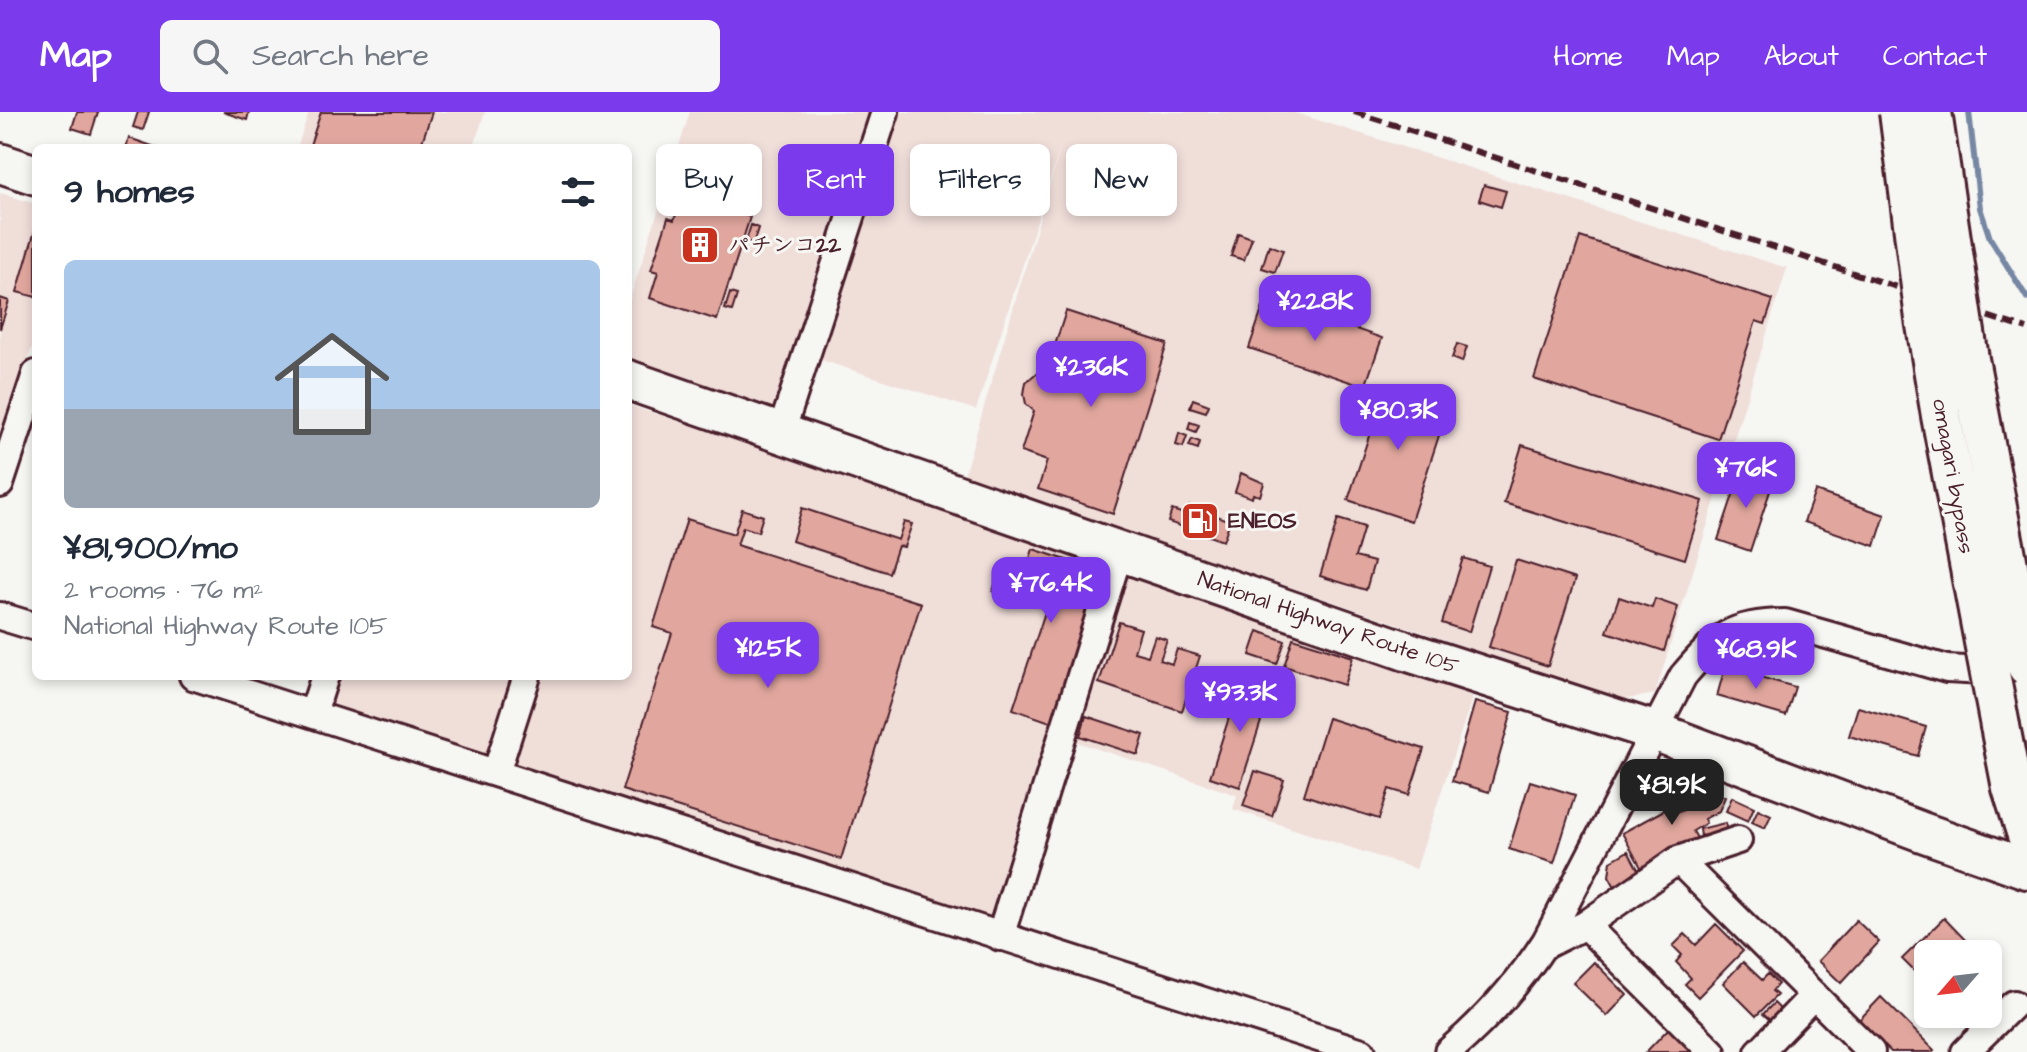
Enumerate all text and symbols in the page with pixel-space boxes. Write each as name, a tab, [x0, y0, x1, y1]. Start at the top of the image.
search box	[160, 20, 720, 92]
text: Map	[40, 30, 112, 82]
icon: search	[188, 34, 232, 78]
text: Search here	[252, 35, 429, 77]
text: Home	[1553, 37, 1623, 76]
text: Map	[1667, 37, 1720, 76]
text: About	[1764, 37, 1839, 76]
text: Contact	[1883, 37, 1987, 76]
chip: Buy	[656, 144, 762, 216]
chip: Rent	[778, 144, 894, 216]
chip: Filters	[910, 144, 1050, 216]
chip: New	[1066, 144, 1177, 216]
text: 9 homes	[64, 168, 195, 216]
icon: filters	[556, 170, 600, 214]
building icon: パチンコ22	[679, 224, 721, 266]
place label: パチンコ22	[728, 230, 842, 261]
pin: ¥228K	[1259, 275, 1371, 343]
text: ¥228K	[1277, 283, 1353, 319]
icon: home	[260, 312, 404, 456]
pin: ¥236K	[1035, 341, 1147, 409]
text: ¥236K	[1054, 349, 1128, 385]
pin: ¥80.3K	[1333, 384, 1463, 452]
text: ¥80.3K	[1358, 392, 1438, 428]
street label: omagari bypass	[1923, 396, 1982, 556]
pin: ¥76K	[1699, 442, 1793, 510]
text: ¥76K	[1715, 450, 1777, 486]
fuel station icon: ENEOS	[1179, 500, 1221, 542]
place label: ENEOS	[1228, 506, 1297, 537]
text: ¥81,900/mo	[64, 524, 238, 572]
pin: ¥76.4K	[986, 557, 1116, 625]
street label: National Highway Route 105	[1193, 564, 1463, 683]
text: ¥76.4K	[1009, 565, 1093, 601]
text: 2 rooms · 76 m²	[64, 572, 263, 608]
text: National Highway Route 105	[64, 608, 388, 644]
pin: ¥125K	[712, 622, 824, 690]
pin: ¥68.9K	[1691, 623, 1821, 691]
text: ¥125K	[735, 630, 801, 666]
text: ¥68.9K	[1715, 631, 1797, 667]
pin: ¥93.3K	[1175, 666, 1305, 734]
text: ¥93.3K	[1203, 674, 1277, 710]
pin: ¥81.9K	[1607, 759, 1737, 827]
text: ¥81.9K	[1638, 767, 1706, 803]
north arrow	[1914, 940, 2002, 1028]
map controls	[1914, 940, 2002, 1028]

